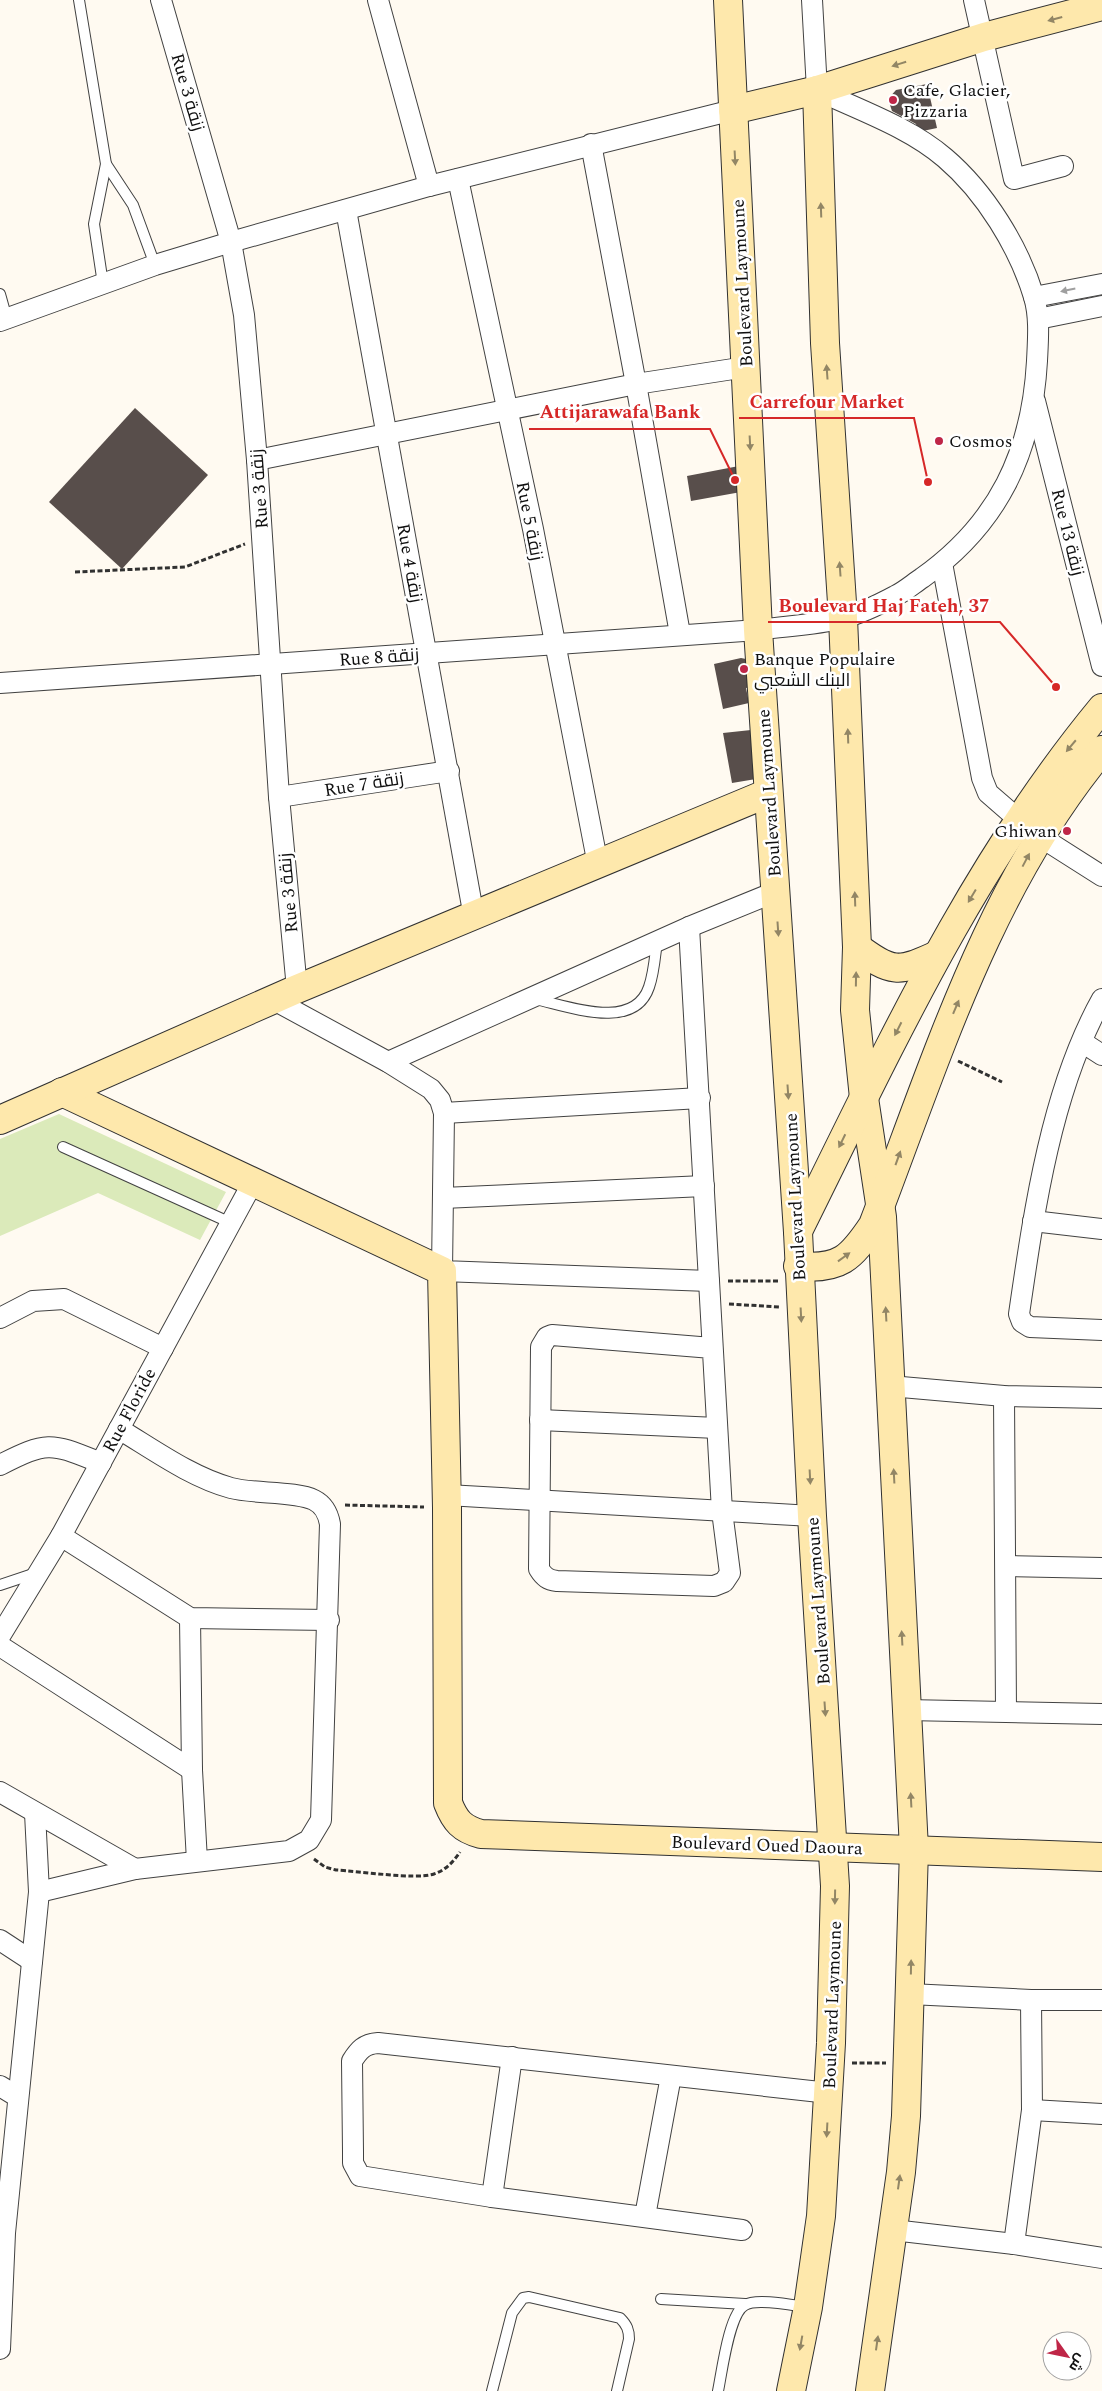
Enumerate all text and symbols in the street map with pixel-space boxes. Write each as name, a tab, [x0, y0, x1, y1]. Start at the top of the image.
one-way arrow	[1047, 15, 1062, 23]
street label: Rue 3 زنقة	[163, 50, 212, 134]
one-way arrow	[891, 60, 906, 68]
place label: Cafe, Glacier, Pizzaria	[903, 77, 1010, 125]
marker: Cafe, Glacier, Pizzaria	[887, 94, 899, 106]
one-way arrow	[732, 150, 740, 166]
street label: Boulevard Laymoune	[725, 198, 760, 368]
one-way arrow	[817, 202, 825, 218]
one-way arrow	[1060, 287, 1076, 295]
one-way arrow	[823, 364, 831, 380]
callout: Carrefour Market	[739, 384, 914, 418]
text: Carrefour Market	[750, 388, 904, 417]
callout: Attijarawafa Bank	[529, 395, 710, 429]
text: Attijarawafa Bank	[540, 398, 701, 427]
place label: Cosmos	[949, 428, 1013, 455]
one-way arrow	[746, 435, 754, 451]
marker: Cosmos	[933, 435, 945, 447]
street label: Rue 3 زنقة	[243, 448, 276, 530]
street label: Rue 5 زنقة	[509, 479, 550, 563]
street label: Rue 13 زنقة	[1044, 486, 1091, 579]
street label: Rue 4 زنقة	[389, 521, 430, 605]
one-way arrow	[836, 561, 844, 577]
callout: Boulevard Haj Fateh, 37	[768, 588, 1000, 622]
text: Boulevard Haj Fateh, 37	[778, 592, 990, 621]
street label: Rue 8 زنقة	[338, 641, 420, 674]
place label: Banque Populaire البنك الشعبي	[754, 646, 895, 694]
marker: Banque Populaire البنك الشعبي	[738, 663, 750, 675]
street label: Boulevard Laymoune	[750, 708, 789, 878]
one-way arrow	[844, 728, 852, 744]
one-way arrow	[1065, 739, 1076, 752]
street label: Rue 7 زنقة	[322, 765, 406, 804]
place label: Ghiwan	[994, 818, 1057, 845]
marker: Ghiwan	[1061, 825, 1073, 837]
street label: Rue 3 زنقة	[272, 852, 305, 934]
one-way arrow	[1022, 854, 1031, 867]
one-way arrow	[967, 889, 976, 902]
one-way arrow	[851, 891, 859, 907]
one-way arrow	[774, 922, 782, 938]
one-way arrow	[852, 971, 860, 987]
one-way arrow	[953, 1000, 961, 1014]
one-way arrow	[894, 1022, 902, 1036]
one-way arrow	[785, 1084, 793, 1100]
street label: Boulevard Laymoune	[778, 1112, 813, 1282]
one-way arrow	[838, 1134, 846, 1149]
one-way arrow	[895, 1151, 902, 1166]
one-way arrow	[837, 1252, 851, 1262]
one-way arrow	[882, 1305, 890, 1321]
one-way arrow	[798, 1307, 806, 1323]
street label: Rue Floride	[96, 1363, 163, 1457]
one-way arrow	[890, 1468, 898, 1484]
one-way arrow	[806, 1470, 814, 1486]
street label: Boulevard Laymoune	[799, 1516, 838, 1686]
one-way arrow	[898, 1630, 906, 1646]
one-way arrow	[821, 1702, 829, 1718]
one-way arrow	[906, 1792, 914, 1808]
street label: Boulevard Oued Daoura	[671, 1829, 863, 1862]
one-way arrow	[831, 1890, 839, 1906]
street label: Boulevard Laymoune	[816, 1920, 849, 2090]
one-way arrow	[907, 1959, 915, 1975]
one-way arrow	[822, 2122, 830, 2138]
one-way arrow	[895, 2173, 903, 2189]
north arrow	[1042, 2331, 1092, 2381]
one-way arrow	[873, 2334, 881, 2350]
one-way arrow	[797, 2335, 805, 2351]
text: ش	[1064, 2350, 1091, 2376]

